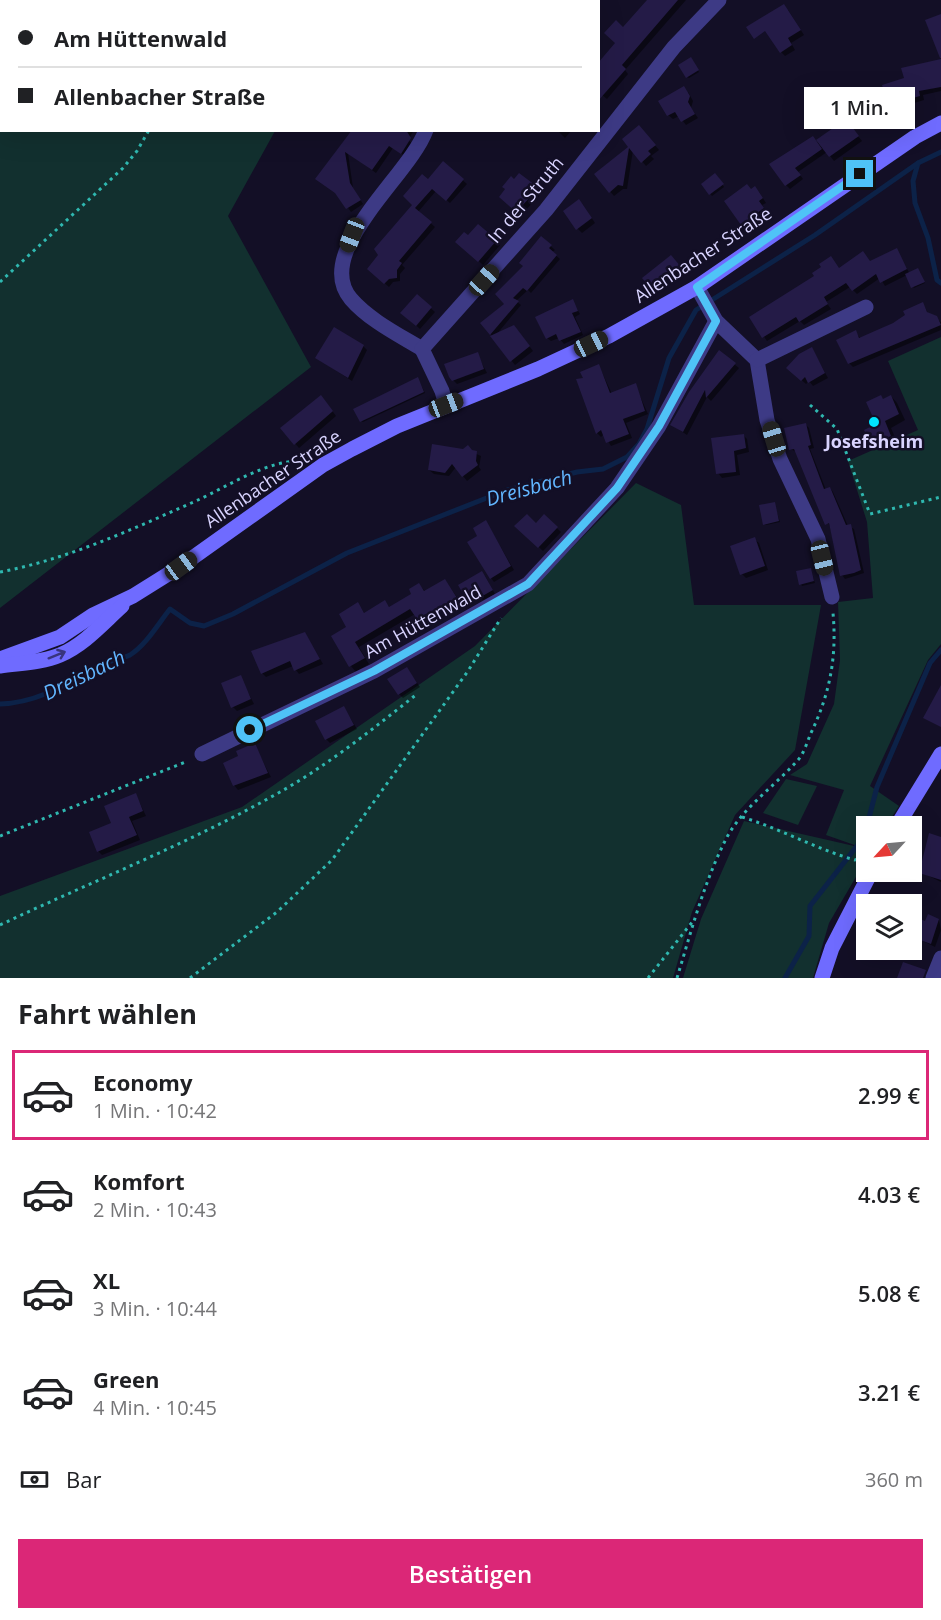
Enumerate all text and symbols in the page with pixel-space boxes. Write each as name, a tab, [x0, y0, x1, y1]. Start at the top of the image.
text: Am Hüttenwald	[54, 23, 227, 53]
text: Allenbacher Straße	[54, 81, 265, 111]
callout: 1 Min.	[804, 87, 916, 129]
text: 1 Min.	[830, 94, 889, 121]
street label: In der Struth	[482, 151, 569, 248]
route end	[846, 160, 873, 187]
street label: Allenbacher Straße	[629, 201, 776, 308]
car	[337, 215, 367, 255]
car	[465, 261, 503, 299]
car	[571, 328, 611, 360]
car	[426, 390, 466, 420]
marker: Josefsheim	[867, 415, 881, 429]
car	[760, 419, 788, 459]
street label: Allenbacher Straße	[200, 424, 345, 533]
place label: Josefsheim	[823, 429, 923, 453]
water label: Dreisbach	[483, 463, 575, 512]
car	[809, 538, 835, 578]
car	[161, 548, 201, 584]
street label: Am Hüttenwald	[360, 579, 485, 663]
water label: Dreisbach	[38, 643, 129, 706]
one-way arrow	[47, 649, 66, 660]
route start	[236, 716, 263, 743]
north arrow	[856, 816, 922, 882]
map controls	[856, 816, 922, 960]
button: layers	[856, 894, 922, 960]
text: Fahrt wählen	[18, 995, 197, 1032]
text: Economy	[93, 1067, 192, 1097]
icon: car	[21, 1068, 75, 1122]
text: 2.99 €	[858, 1080, 920, 1110]
text: 1 Min. · 10:42	[93, 1097, 217, 1124]
text: Komfort	[93, 1166, 185, 1196]
icon: car	[21, 1167, 75, 1221]
text: 4.03 €	[858, 1179, 920, 1209]
text: 2 Min. · 10:43	[93, 1196, 217, 1223]
text: XL	[93, 1265, 120, 1295]
icon: car	[21, 1266, 75, 1320]
text: 5.08 €	[858, 1278, 920, 1308]
text: 3 Min. · 10:44	[93, 1295, 217, 1322]
text: Green	[93, 1364, 159, 1394]
icon: car	[21, 1365, 75, 1419]
text: 3.21 €	[858, 1377, 920, 1407]
text: 4 Min. · 10:45	[93, 1394, 217, 1421]
icon: cash	[18, 1463, 51, 1496]
text: Bar	[66, 1464, 101, 1494]
text: 360 m	[865, 1466, 923, 1493]
button: Bestätigen	[18, 1539, 923, 1608]

